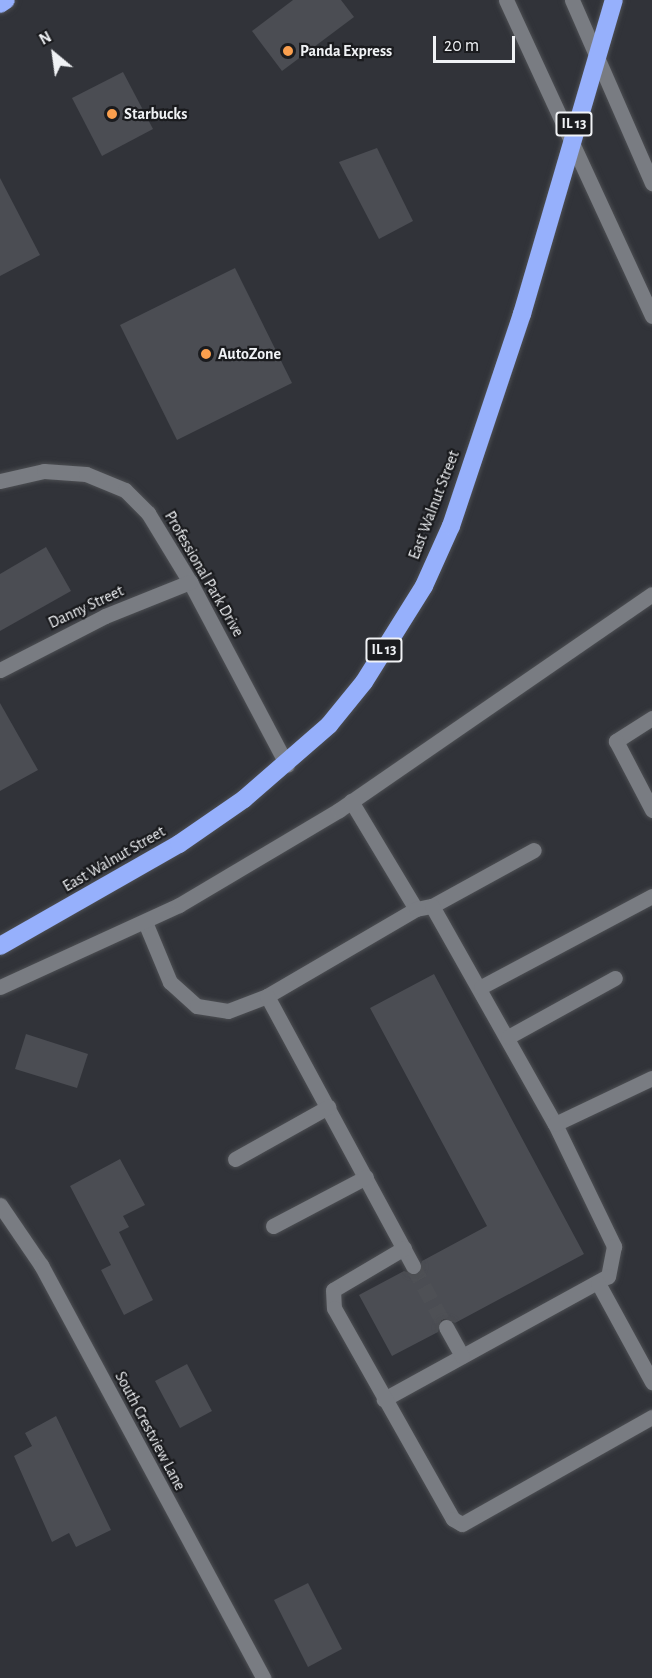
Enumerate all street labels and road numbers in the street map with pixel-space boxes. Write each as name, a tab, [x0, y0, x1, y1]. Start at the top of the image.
road number: IL 13	[554, 112, 594, 136]
street label: East Walnut Street	[404, 448, 464, 562]
street label: Professional Park Drive	[160, 508, 248, 640]
street label: Danny Street	[45, 581, 127, 633]
road number: IL 13	[364, 638, 404, 662]
street label: East Walnut Street	[59, 822, 169, 896]
street label: South Crestview Lane	[111, 1368, 189, 1494]

